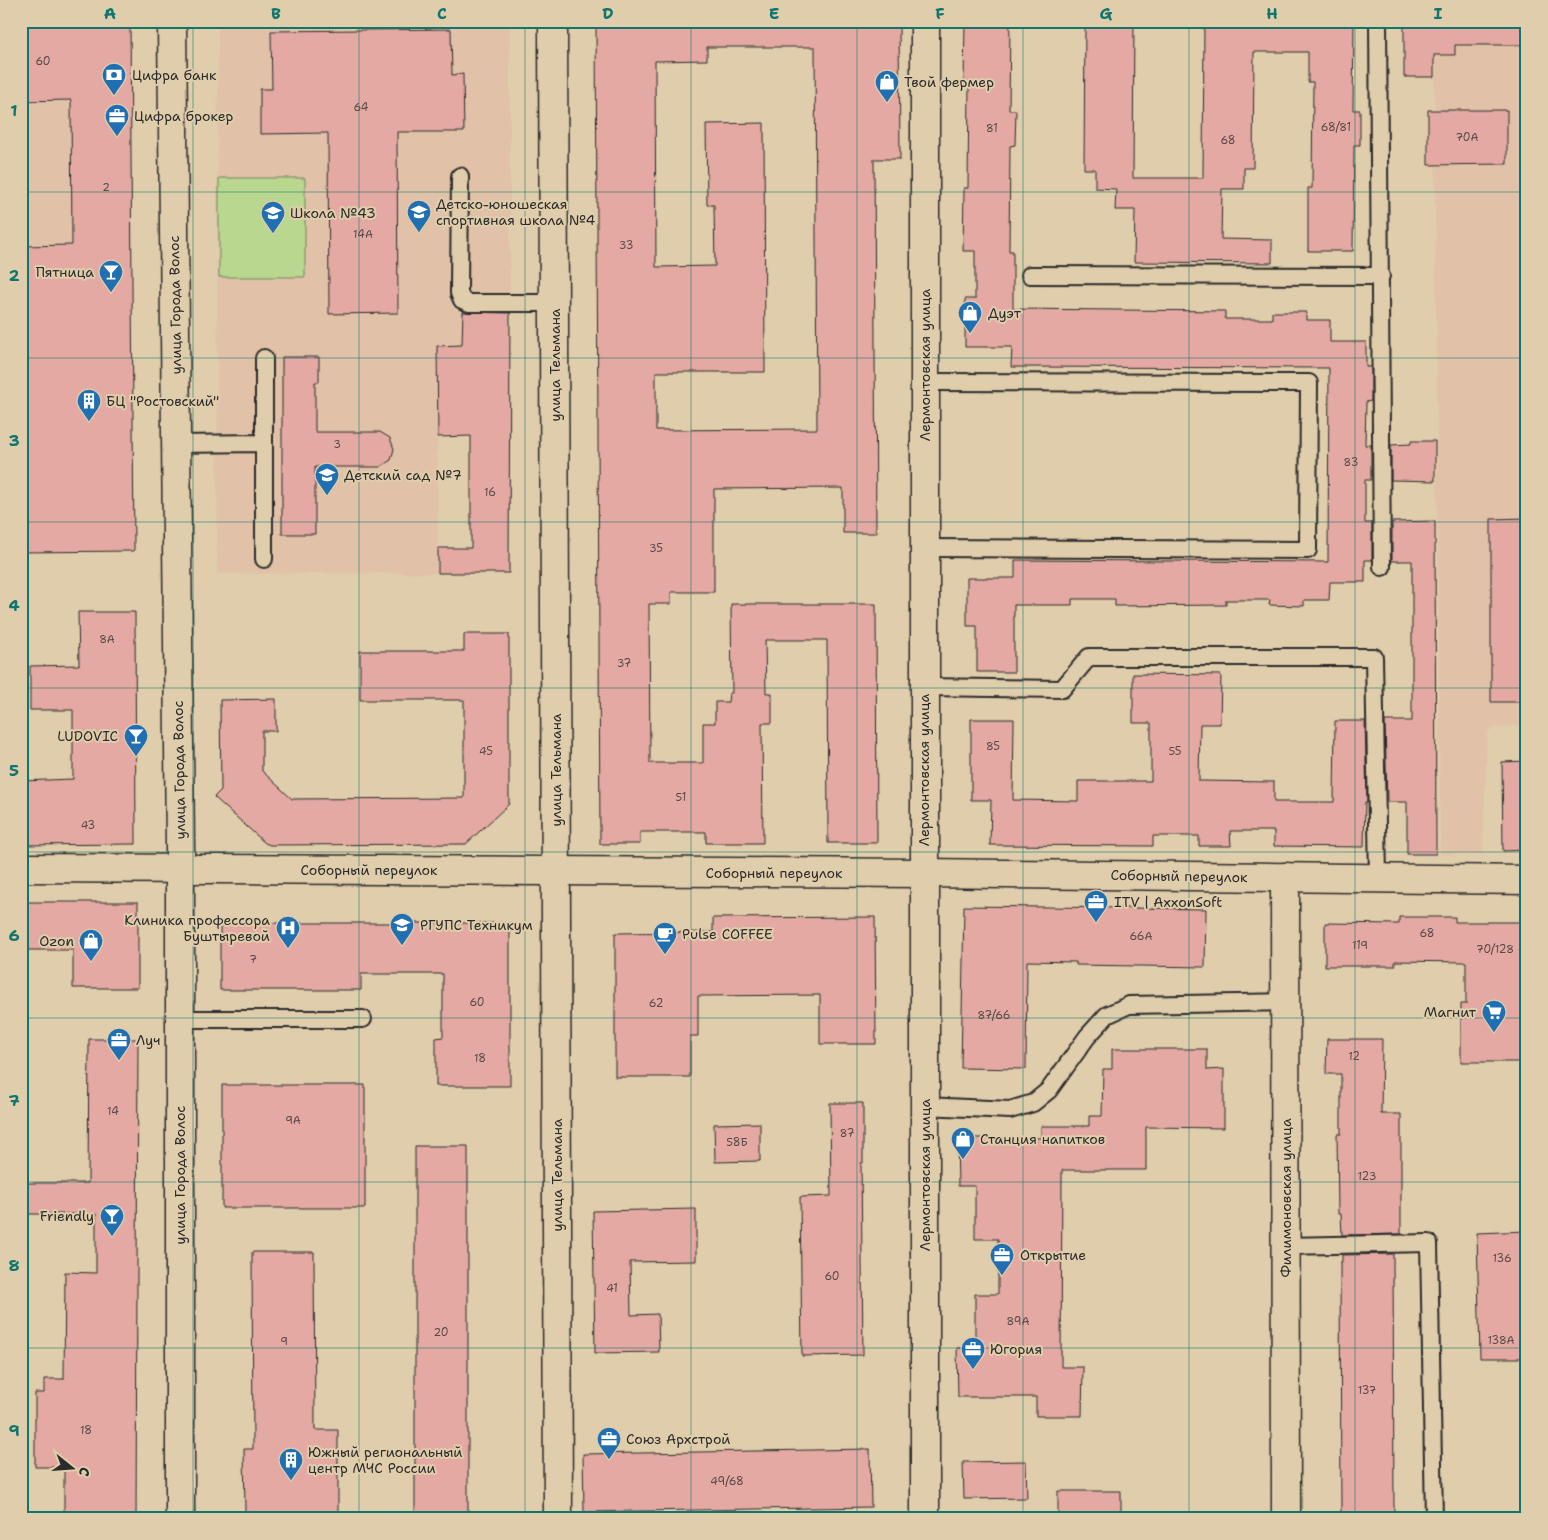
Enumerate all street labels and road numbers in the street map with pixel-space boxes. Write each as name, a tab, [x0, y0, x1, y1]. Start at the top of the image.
street label: улица Города Волос	[165, 235, 185, 375]
street label: Лермонтовская улица	[916, 288, 934, 441]
street label: улица Тельмана	[546, 308, 564, 422]
street label: Лермонтовская улица	[915, 693, 933, 846]
street label: улица Города Волос	[169, 700, 189, 840]
street label: улица Тельмана	[547, 713, 565, 827]
street label: Соборный переулок	[301, 861, 438, 879]
street label: Соборный переулок	[706, 864, 843, 882]
street label: Соборный переулок	[1110, 866, 1248, 886]
street label: Лермонтовская улица	[916, 1098, 934, 1251]
street label: улица Города Волос	[171, 1106, 189, 1244]
street label: улица Тельмана	[548, 1118, 566, 1232]
street label: Филимоновская улица	[1277, 1118, 1295, 1278]

